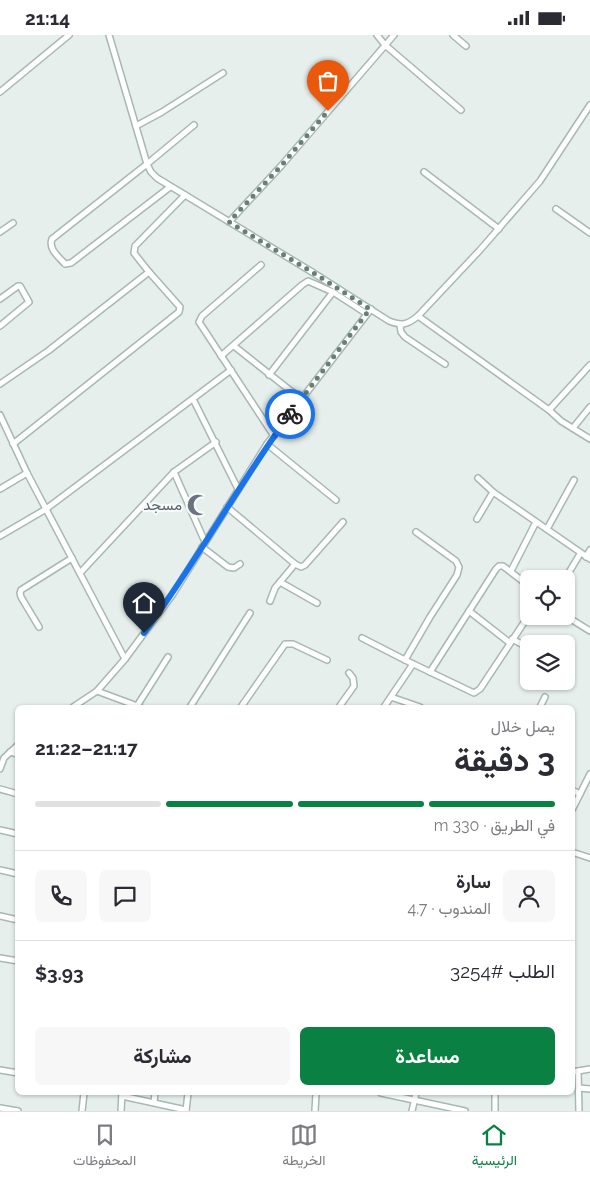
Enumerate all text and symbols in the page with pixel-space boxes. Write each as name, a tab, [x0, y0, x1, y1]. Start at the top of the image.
text: 21:14	[25, 7, 70, 29]
pin	[307, 60, 349, 111]
icon: bag	[314, 67, 342, 95]
courier	[265, 389, 315, 439]
icon: bike	[276, 400, 304, 428]
mosque icon: مسجد	[185, 492, 211, 518]
place label: مسجد	[143, 496, 182, 514]
map controls	[520, 570, 575, 690]
button: locate	[520, 570, 575, 625]
pin	[123, 582, 165, 633]
icon: home	[130, 589, 158, 617]
button: layers	[520, 635, 575, 690]
text: يصل خلال	[491, 717, 555, 736]
text: 21:17–21:22	[35, 737, 138, 759]
text: 3 دقيقة	[454, 741, 555, 778]
text: في الطريق · 330 m	[434, 816, 555, 835]
button: phone	[35, 870, 87, 922]
button: chat	[99, 870, 151, 922]
text: سارة	[456, 870, 491, 892]
button: person	[503, 870, 555, 922]
text: المندوب · 4.7	[407, 899, 491, 918]
text: الطلب #3254	[450, 960, 555, 982]
text: $3.93	[35, 962, 84, 984]
button: مشاركة	[35, 1027, 290, 1085]
button: مساعدة	[300, 1027, 555, 1085]
tab: المحفوظات	[73, 1121, 136, 1173]
tab: الخريطة	[282, 1121, 326, 1173]
tab: الرئيسية	[472, 1121, 517, 1173]

